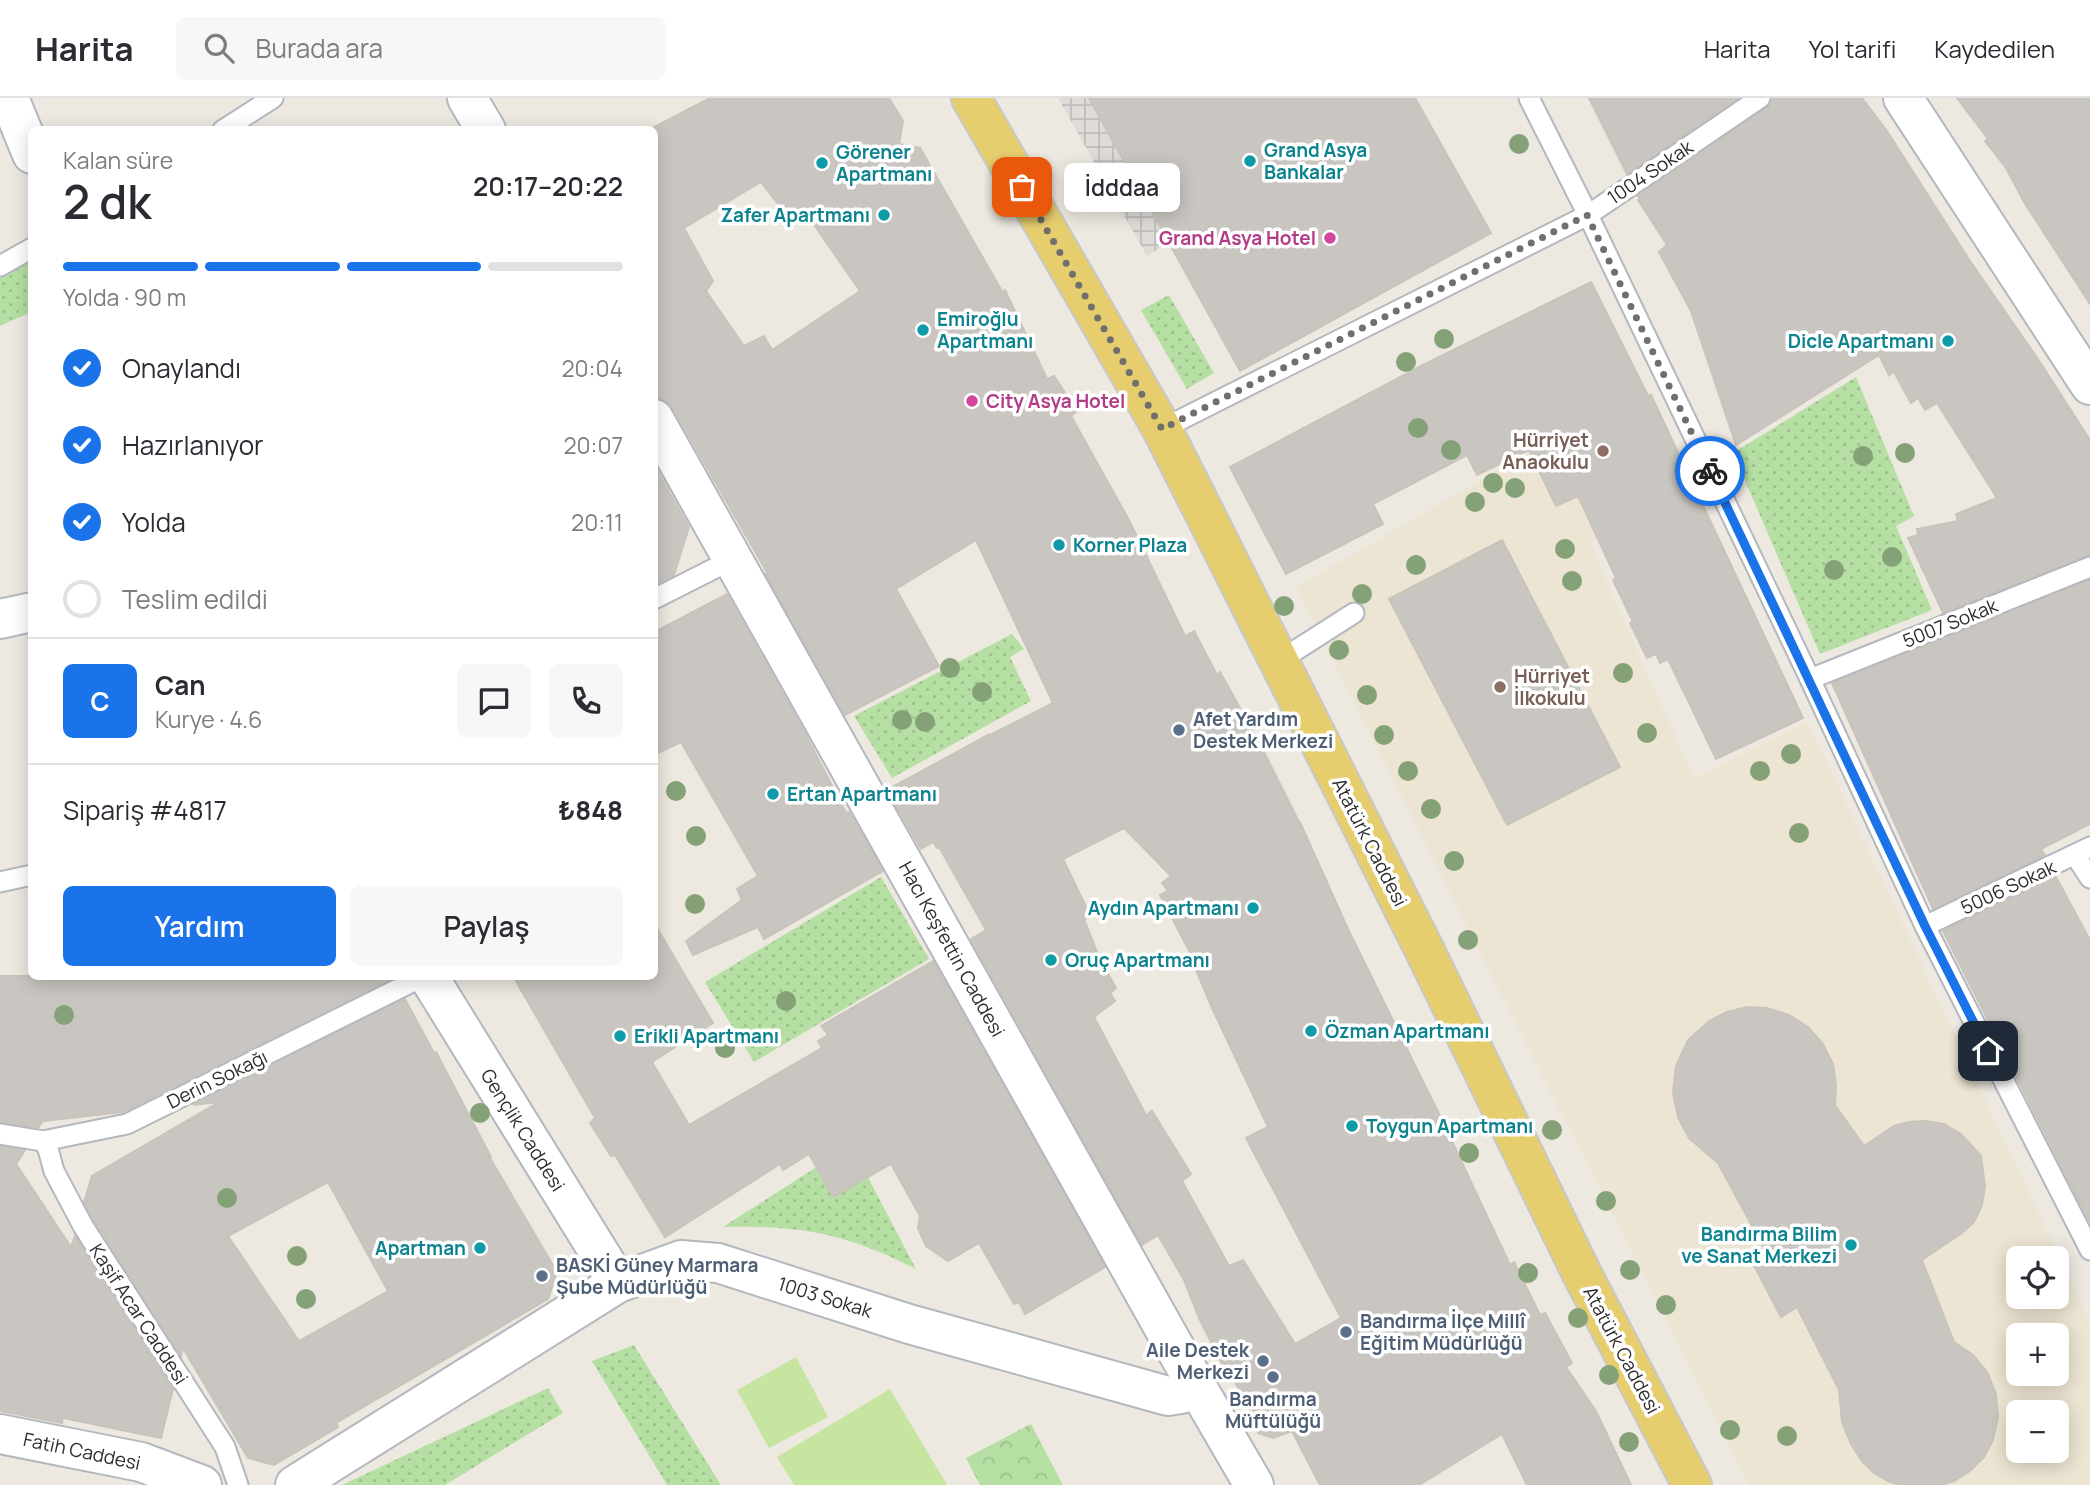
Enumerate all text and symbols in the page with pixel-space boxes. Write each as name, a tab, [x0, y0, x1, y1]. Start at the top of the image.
search box	[176, 17, 666, 80]
text: Harita	[35, 26, 134, 71]
icon: search	[200, 29, 238, 67]
text: Burada ara	[256, 30, 383, 66]
text: Harita	[1704, 32, 1771, 65]
text: Yol tarifi	[1809, 32, 1896, 65]
text: Kaydedilen	[1934, 32, 2055, 65]
street label: 1004 Sokak	[1602, 134, 1698, 210]
place label: Grand Asya Bankalar	[1264, 137, 1367, 185]
place label: Görener Apartmanı	[836, 139, 932, 187]
text: Kalan süre	[63, 144, 173, 176]
marker: Grand Asya Bankalar	[1242, 153, 1258, 169]
marker: Görener Apartmanı	[814, 155, 830, 171]
pin	[992, 157, 1052, 217]
callout: İdddaa	[1064, 162, 1180, 212]
text: 20:17–20:22	[473, 168, 623, 204]
icon: bag	[1003, 168, 1041, 206]
text: 2 dk	[63, 170, 151, 233]
text: İdddaa	[1085, 171, 1159, 203]
place label: Zafer Apartmanı	[720, 202, 870, 228]
marker: Zafer Apartmanı	[876, 207, 892, 223]
place label: Grand Asya Hotel	[1159, 225, 1316, 251]
marker: Grand Asya Hotel	[1322, 230, 1338, 246]
text: Yolda · 90 m	[63, 281, 186, 313]
place label: Emiroğlu Apartmanı	[937, 306, 1033, 354]
marker: Emiroğlu Apartmanı	[915, 322, 931, 338]
place label: Dicle Apartmanı	[1788, 328, 1934, 354]
marker: Dicle Apartmanı	[1940, 333, 1956, 349]
icon: check	[63, 349, 101, 387]
text: Onaylandı	[122, 350, 241, 386]
text: 20:04	[561, 352, 623, 384]
place label: City Asya Hotel	[986, 388, 1125, 414]
marker: City Asya Hotel	[964, 393, 980, 409]
icon: check	[63, 426, 101, 464]
text: Hazırlanıyor	[122, 427, 263, 463]
place label: Hürriyet Anaokulu	[1502, 427, 1589, 475]
text: 20:07	[563, 429, 623, 461]
courier	[1675, 436, 1745, 506]
marker: Hürriyet Anaokulu	[1595, 443, 1611, 459]
icon: bike	[1691, 452, 1729, 490]
icon: check	[63, 503, 101, 541]
text: Yolda	[122, 504, 186, 540]
text: 20:11	[571, 506, 623, 538]
place label: Korner Plaza	[1073, 532, 1187, 558]
marker: Korner Plaza	[1051, 537, 1067, 553]
text: Teslim edildi	[122, 581, 268, 617]
street label: 5007 Sokak	[1899, 592, 2002, 654]
place label: Hürriyet İlkokulu	[1514, 663, 1590, 711]
button: chat	[457, 664, 531, 738]
button: phone	[549, 664, 623, 738]
text: Can	[155, 667, 205, 703]
marker: Hürriyet İlkokulu	[1492, 679, 1508, 695]
text: C	[90, 683, 110, 719]
text: Kurye · 4.6	[155, 703, 262, 735]
place label: Afet Yardım Destek Merkezi	[1193, 706, 1333, 754]
marker: Afet Yardım Destek Merkezi	[1171, 722, 1187, 738]
street label: Atatürk Caddesi	[1326, 773, 1414, 911]
place label: Ertan Apartmanı	[787, 781, 937, 807]
marker: Ertan Apartmanı	[765, 786, 781, 802]
text: Sipariş #4817	[63, 792, 227, 828]
text: ₺848	[558, 792, 623, 828]
street label: 5006 Sokak	[1956, 853, 2060, 920]
street label: Hacı Keşfettin Caddesi	[893, 857, 1011, 1041]
button: Yardım	[63, 886, 336, 966]
button: Paylaş	[350, 886, 623, 966]
place label: Aydın Apartmanı	[1088, 895, 1239, 921]
marker: Aydın Apartmanı	[1245, 900, 1261, 916]
place label: Oruç Apartmanı	[1065, 947, 1210, 973]
marker: Oruç Apartmanı	[1043, 952, 1059, 968]
place label: Özman Apartmanı	[1325, 1018, 1490, 1044]
pin	[1958, 1021, 2018, 1081]
place label: Erikli Apartmanı	[634, 1023, 779, 1049]
marker: Özman Apartmanı	[1303, 1023, 1319, 1039]
marker: Erikli Apartmanı	[612, 1028, 628, 1044]
icon: home	[1969, 1032, 2007, 1070]
street label: Derin Sokağı	[162, 1043, 272, 1115]
street label: Gençlik Caddesi	[475, 1064, 571, 1196]
place label: Toygun Apartmanı	[1366, 1113, 1533, 1139]
marker: Toygun Apartmanı	[1344, 1118, 1360, 1134]
place label: Bandırma Bilim ve Sanat Merkezi	[1681, 1221, 1837, 1269]
place label: Apartman	[375, 1235, 466, 1261]
marker: Bandırma Bilim ve Sanat Merkezi	[1843, 1237, 1859, 1253]
street label: Kaşif Acar Caddesi	[84, 1239, 194, 1389]
marker: Apartman	[472, 1240, 488, 1256]
map controls	[2006, 1246, 2069, 1463]
button: locate	[2006, 1246, 2069, 1309]
place label: BASKİ Güney Marmara Şube Müdürlüğü	[556, 1252, 759, 1300]
marker: BASKİ Güney Marmara Şube Müdürlüğü	[534, 1268, 550, 1284]
street label: 1003 Sokak	[775, 1270, 876, 1324]
street label: Atatürk Caddesi	[1577, 1282, 1667, 1418]
place label: Bandırma İlçe Millî Eğitim Müdürlüğü	[1360, 1308, 1527, 1356]
button: +	[2006, 1323, 2069, 1386]
marker: Bandırma İlçe Millî Eğitim Müdürlüğü	[1338, 1324, 1354, 1340]
place label: Aile Destek Merkezi	[1146, 1337, 1250, 1385]
marker: Aile Destek Merkezi	[1255, 1353, 1271, 1369]
marker: Bandırma Müftülüğü	[1265, 1369, 1281, 1385]
place label: Bandırma Müftülüğü	[1225, 1386, 1321, 1434]
button: −	[2006, 1400, 2069, 1463]
street label: Fatih Caddesi	[21, 1426, 143, 1476]

